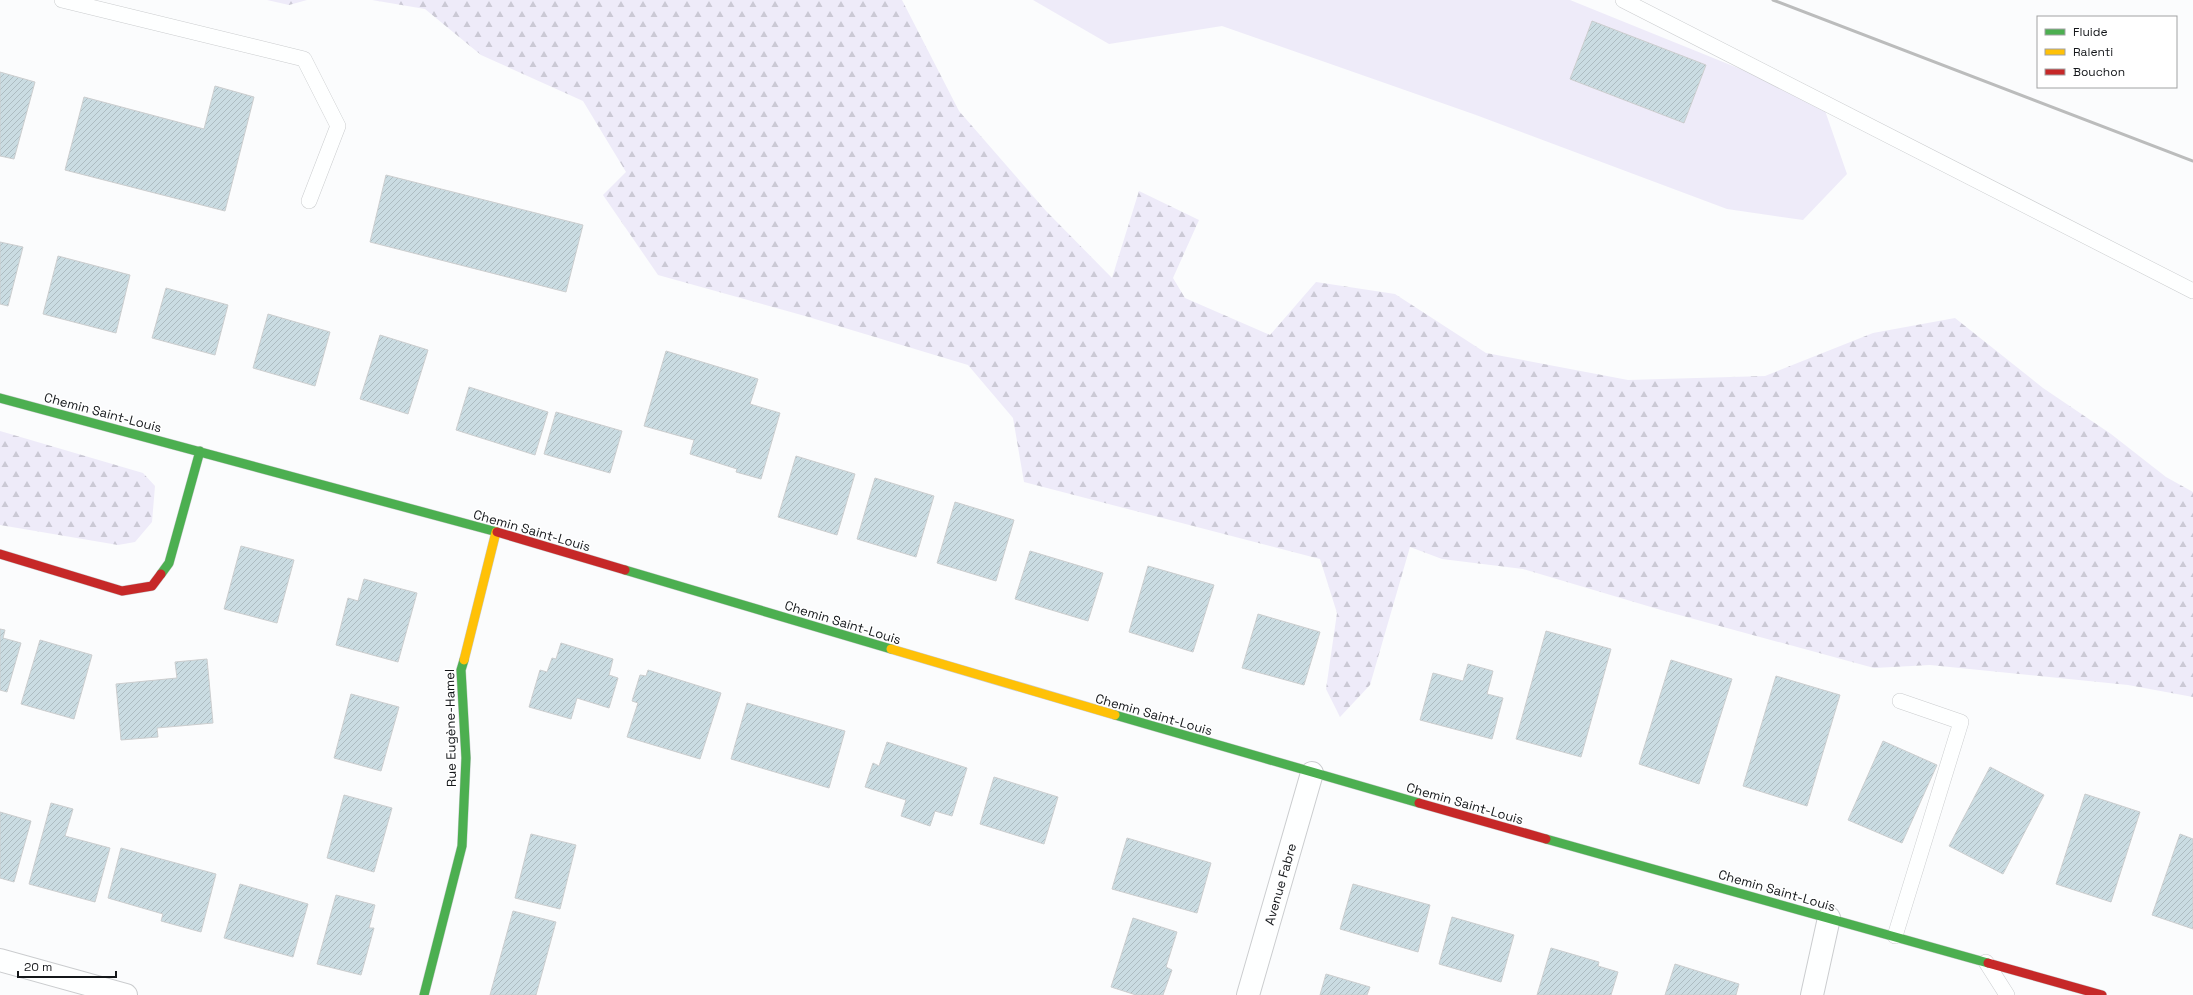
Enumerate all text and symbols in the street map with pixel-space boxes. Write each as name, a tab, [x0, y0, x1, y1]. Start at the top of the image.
legend	[2037, 16, 2177, 88]
text: Fluide	[2073, 24, 2108, 40]
text: Ralenti	[2073, 44, 2113, 60]
text: Bouchon	[2073, 64, 2125, 80]
street label: Chemin Saint-Louis	[42, 389, 164, 436]
street label: Chemin Saint-Louis	[471, 506, 592, 555]
street label: Chemin Saint-Louis	[783, 597, 903, 648]
street label: Rue Eugène-Hamel	[441, 669, 460, 787]
street label: Chemin Saint-Louis	[1093, 690, 1214, 739]
street label: Chemin Saint-Louis	[1404, 779, 1525, 828]
street label: Avenue Fabre	[1261, 841, 1300, 927]
street label: Chemin Saint-Louis	[1716, 866, 1837, 915]
scale bar	[18, 953, 116, 979]
text: 20 m	[24, 959, 52, 975]

